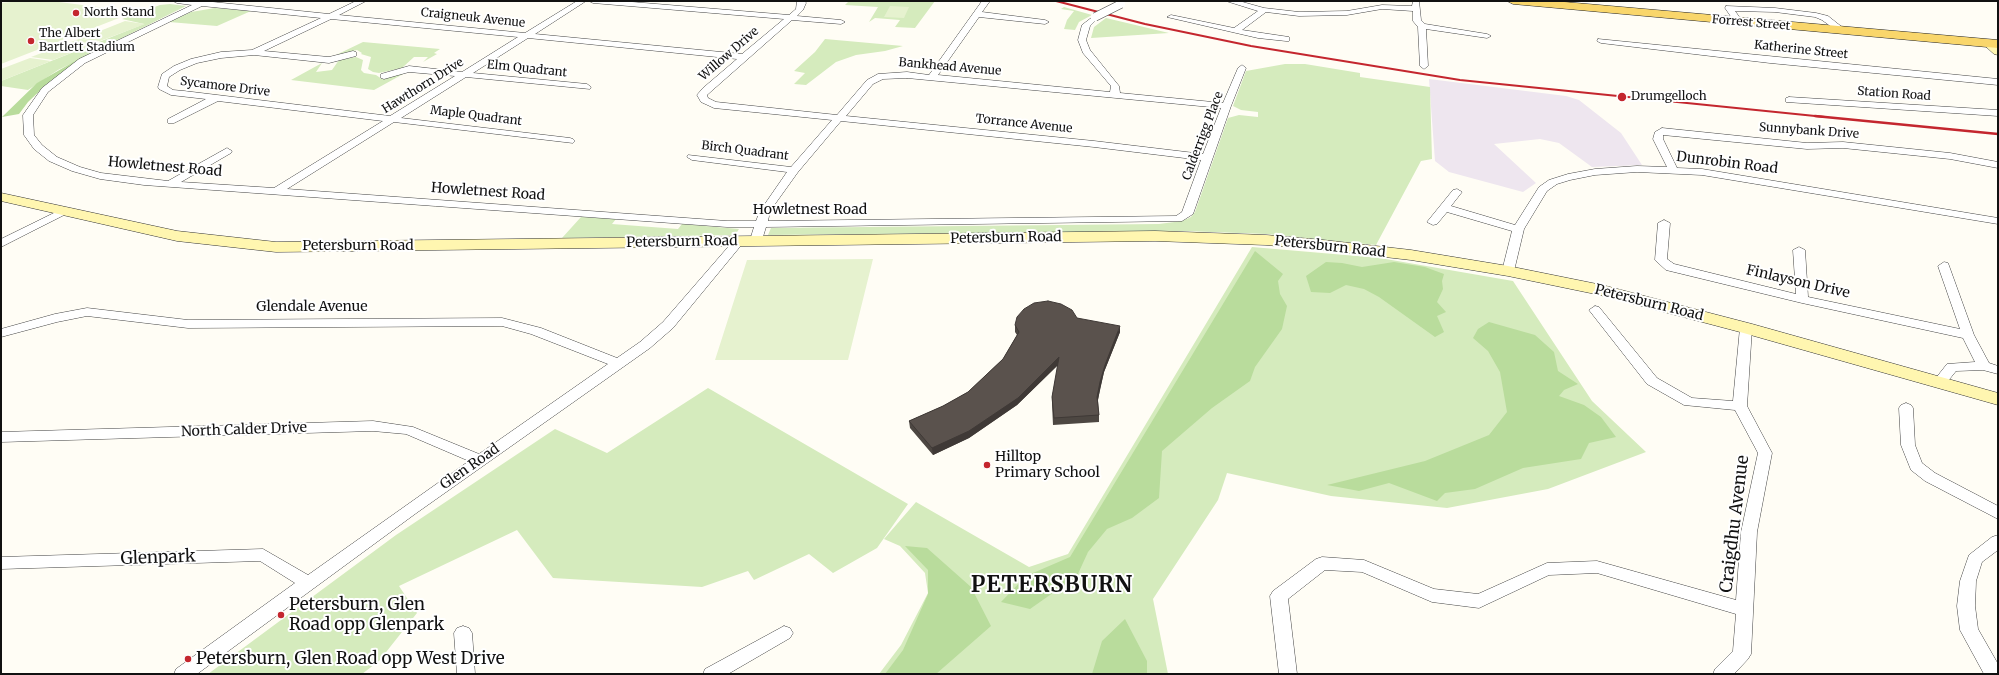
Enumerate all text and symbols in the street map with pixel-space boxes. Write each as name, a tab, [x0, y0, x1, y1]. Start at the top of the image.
street label: Craigneuk Avenue	[420, 5, 526, 31]
place label: North Stand	[84, 6, 154, 20]
marker: North Stand	[71, 8, 81, 18]
street label: Forrest Street	[1711, 12, 1791, 34]
street label: Willow Drive	[696, 24, 762, 84]
place label: The Albert Bartlett Stadium	[39, 27, 135, 55]
marker: The Albert Bartlett Stadium	[26, 36, 36, 46]
street label: Katherine Street	[1753, 38, 1849, 62]
street label: Hawthorn Drive	[380, 55, 466, 117]
street label: Bankhead Avenue	[898, 55, 1002, 79]
street label: Elm Quadrant	[486, 58, 568, 80]
street label: Sycamore Drive	[179, 74, 271, 100]
street label: Station Road	[1857, 84, 1931, 104]
street label: Calderrigg Place	[1179, 90, 1227, 182]
place label: Drumgelloch	[1631, 90, 1707, 104]
marker: Drumgelloch	[1616, 91, 1628, 103]
street label: Maple Quadrant	[429, 103, 523, 129]
street label: Torrance Avenue	[975, 112, 1073, 136]
street label: Sunnybank Drive	[1758, 120, 1860, 142]
street label: Birch Quadrant	[701, 138, 789, 164]
street label: Dunrobin Road	[1675, 148, 1779, 178]
street label: Howletnest Road	[107, 154, 223, 180]
street label: Howletnest Road	[430, 180, 546, 204]
street label: Howletnest Road	[753, 202, 867, 218]
street label: Petersburn Road	[950, 229, 1062, 247]
street label: Petersburn Road	[626, 233, 738, 251]
street label: Petersburn Road	[1274, 233, 1386, 261]
street label: Petersburn Road	[302, 238, 414, 254]
street label: Finlayson Drive	[1745, 262, 1851, 302]
street label: Petersburn Road	[1593, 281, 1705, 325]
street label: Glendale Avenue	[256, 299, 368, 315]
street label: North Calder Drive	[181, 419, 307, 441]
street label: Glen Road	[437, 441, 503, 493]
place label: Hilltop Primary School	[995, 449, 1100, 482]
street label: Craigdhu Avenue	[1716, 454, 1754, 594]
marker: Hilltop Primary School	[982, 460, 992, 470]
street label: Glenpark	[120, 546, 196, 570]
district label: PETERSBURN	[971, 573, 1133, 599]
place label: Petersburn, Glen Road opp Glenpark	[289, 595, 444, 635]
marker: Petersburn, Glen Road opp Glenpark	[276, 610, 286, 620]
place label: Petersburn, Glen Road opp West Drive	[196, 649, 505, 669]
marker: Petersburn, Glen Road opp West Drive	[183, 654, 193, 664]

